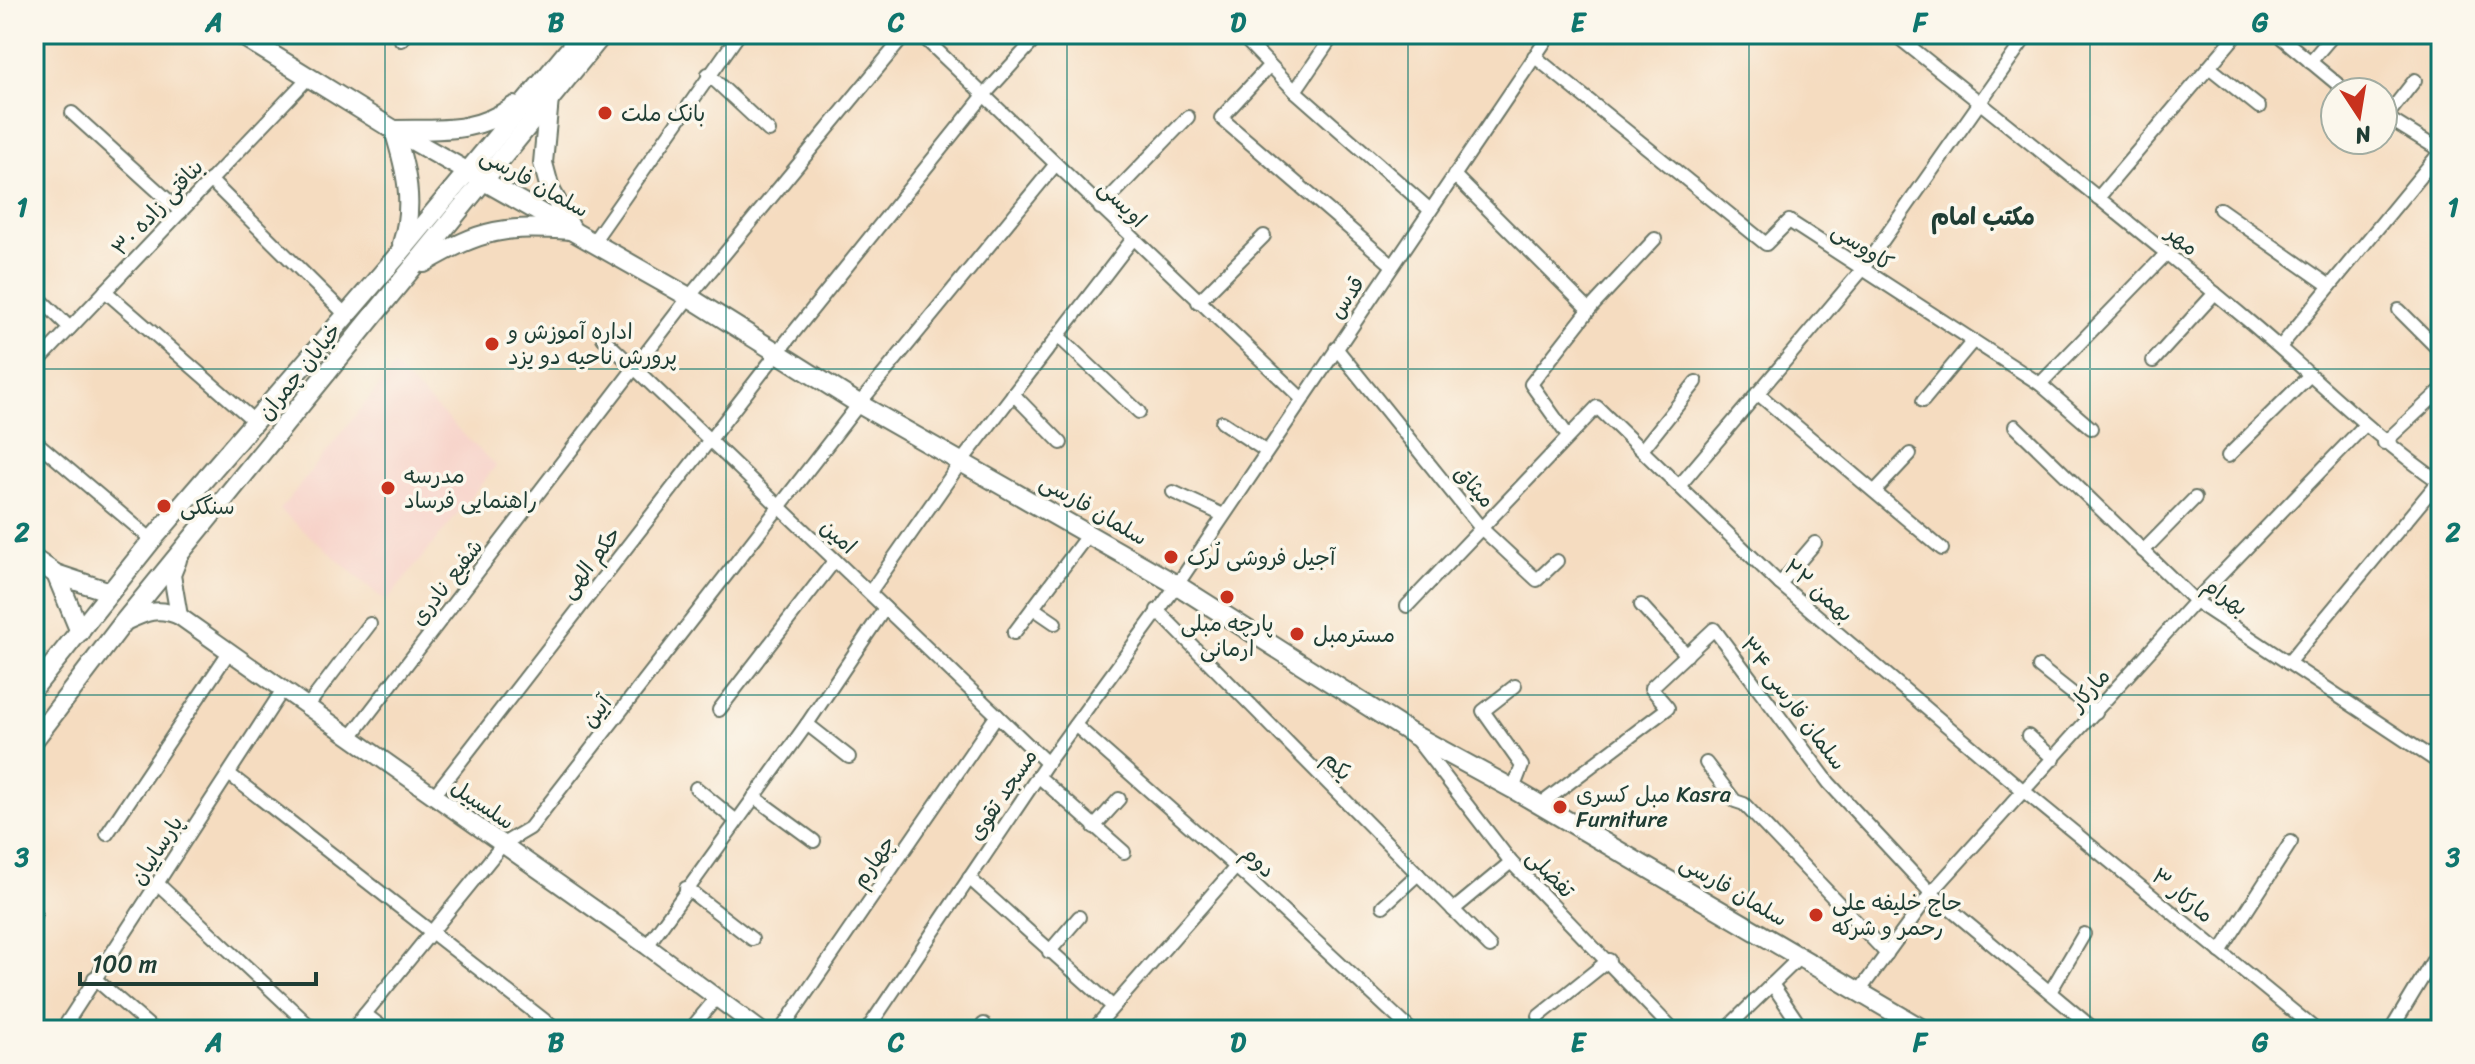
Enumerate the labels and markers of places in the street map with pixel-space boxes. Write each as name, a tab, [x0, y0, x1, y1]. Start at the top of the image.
place label: بانک ملت	[621, 94, 705, 133]
marker: بانک ملت	[596, 104, 614, 122]
place label: اداره آموزش و پرورش ناحیه دو یزد	[506, 312, 677, 376]
marker: اداره آموزش و پرورش ناحیه دو یزد	[483, 335, 501, 353]
place label: مدرسه راهنمایی فرساد	[404, 456, 537, 520]
marker: مدرسه راهنمایی فرساد	[379, 479, 397, 497]
place label: سنگکی	[180, 487, 235, 526]
marker: سنگکی	[155, 497, 173, 515]
place label: آجیل فروشی لُرک	[1187, 538, 1337, 577]
marker: آجیل فروشی لُرک	[1162, 548, 1180, 566]
marker: پارچه مبلی ارمانی	[1218, 588, 1236, 606]
place label: پارچه مبلی ارمانی	[1180, 604, 1274, 668]
place label: مسترمبل	[1313, 615, 1395, 654]
marker: مسترمبل	[1288, 625, 1306, 643]
place label: مبل کسری Kasra Furniture	[1576, 775, 1732, 839]
marker: مبل کسری Kasra Furniture	[1551, 798, 1569, 816]
place label: حاج خلیفه علی رحمر و شرکه	[1832, 883, 1962, 947]
marker: حاج خلیفه علی رحمر و شرکه	[1807, 906, 1825, 924]

